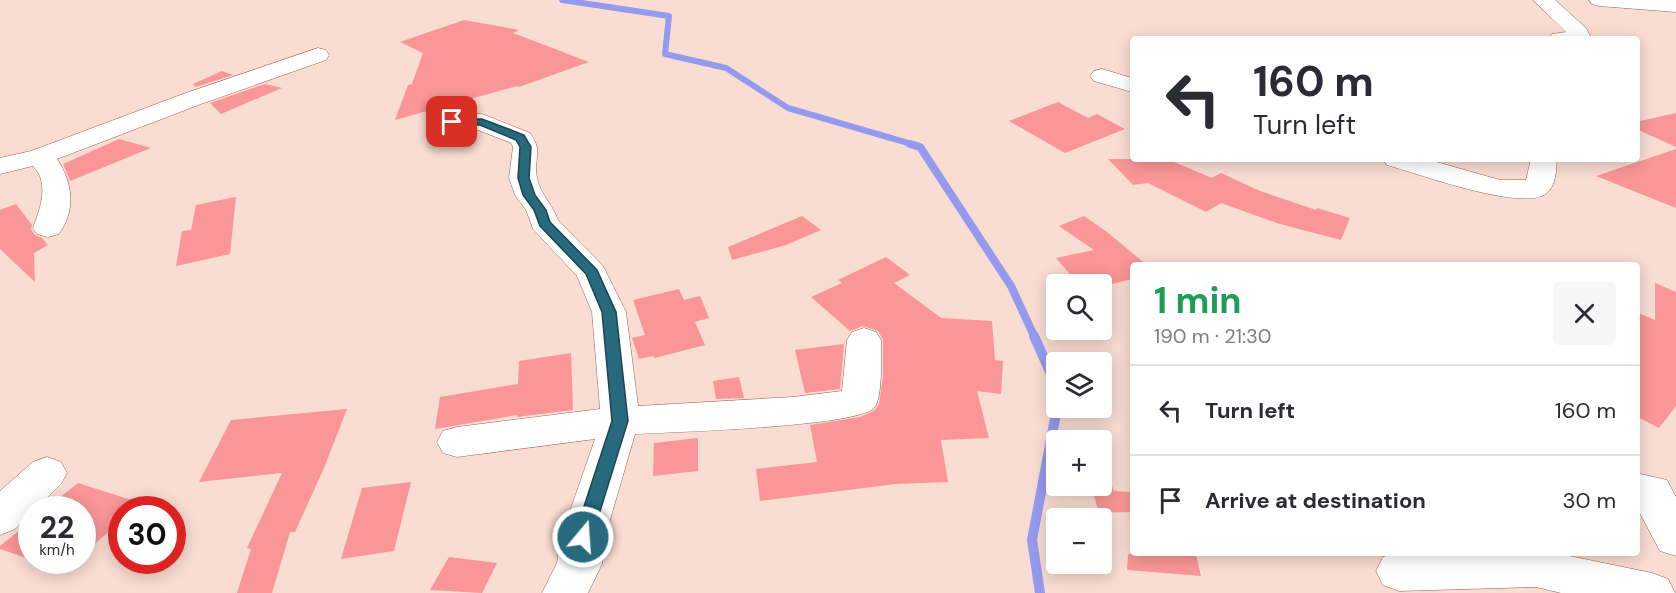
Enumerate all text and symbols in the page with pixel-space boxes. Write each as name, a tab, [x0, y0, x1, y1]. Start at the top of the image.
text: 160 m	[1253, 54, 1374, 109]
icon: left	[1154, 60, 1232, 138]
pin	[426, 96, 477, 147]
icon: arrive	[435, 105, 468, 138]
text: Turn left	[1253, 107, 1356, 142]
map controls	[1046, 274, 1112, 574]
button: search	[1046, 274, 1112, 340]
text: 1 min	[1154, 277, 1242, 324]
button: close	[1553, 282, 1616, 345]
text: 190 m · 21:30	[1154, 323, 1272, 349]
button: layers	[1046, 352, 1112, 418]
icon: left	[1154, 394, 1187, 427]
text: Turn left	[1205, 396, 1295, 425]
text: 160 m	[1555, 396, 1616, 425]
button: +	[1046, 430, 1112, 496]
icon: arrive	[1154, 484, 1187, 517]
text: Arrive at destination	[1205, 486, 1426, 515]
text: 30 m	[1562, 486, 1616, 515]
speed limit sign: 30	[108, 496, 186, 574]
position arrow	[551, 505, 615, 569]
text: 22	[40, 508, 74, 547]
button: −	[1046, 508, 1112, 574]
text: km/h	[39, 540, 75, 560]

